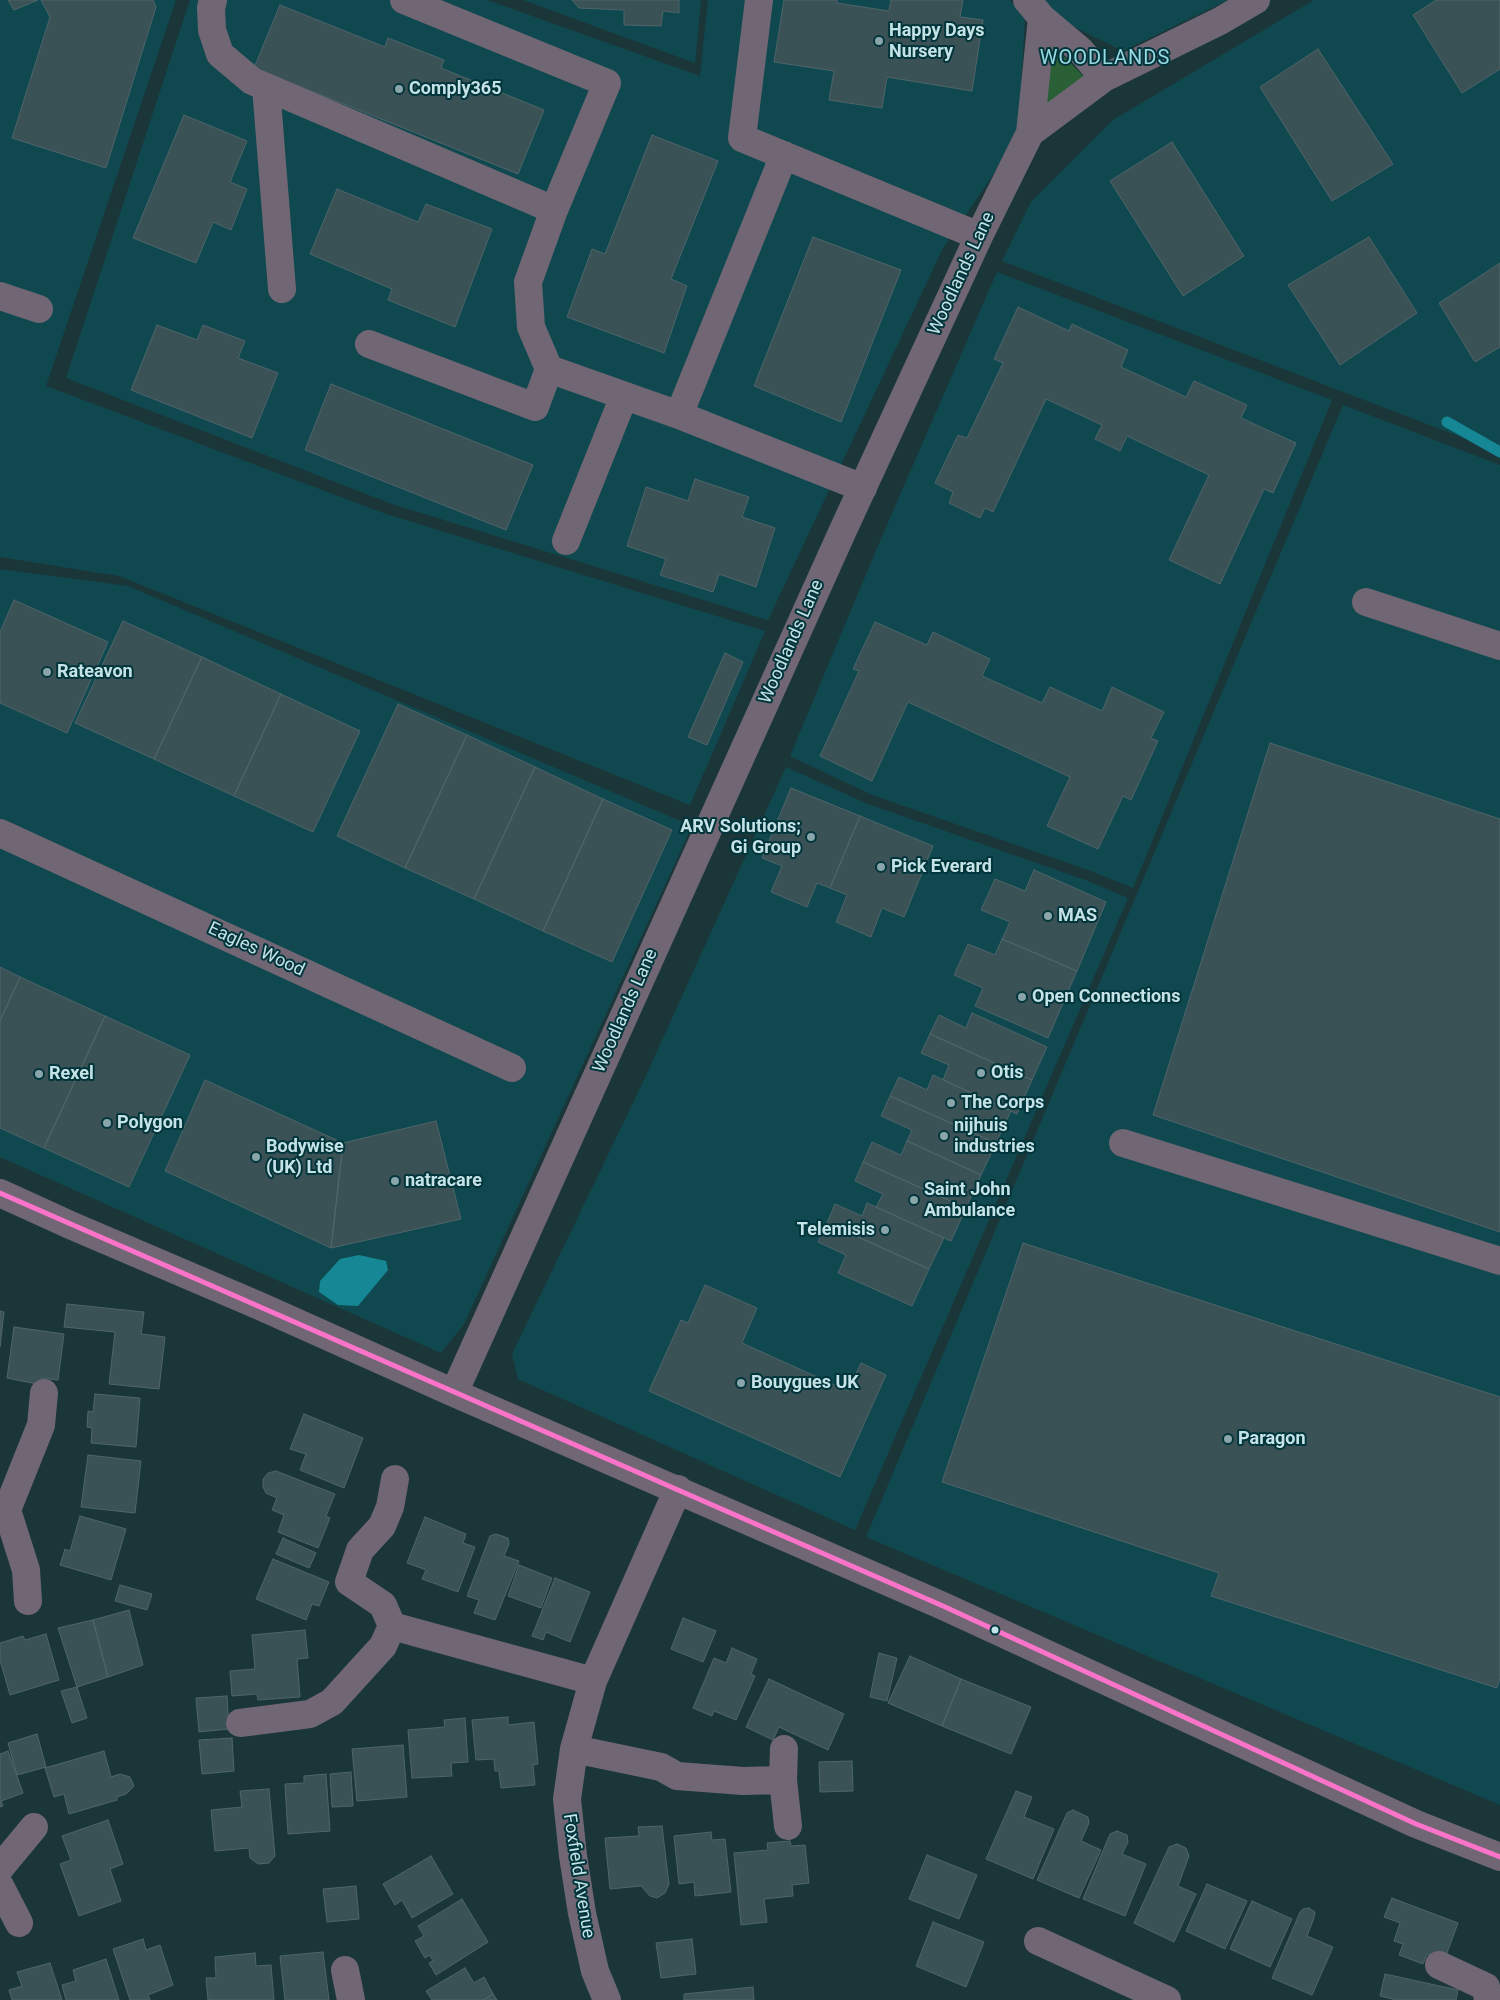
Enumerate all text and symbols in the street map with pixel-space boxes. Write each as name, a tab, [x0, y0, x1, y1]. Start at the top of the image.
place label: Happy Days Nursery	[889, 20, 985, 62]
marker: Happy Days Nursery	[873, 35, 885, 47]
district label: WOODLANDS	[1039, 47, 1171, 71]
place label: Comply365	[409, 78, 501, 100]
marker: Comply365	[393, 83, 405, 95]
street label: Woodlands Lane	[924, 209, 1000, 339]
street label: Woodlands Lane	[755, 577, 829, 707]
place label: Rateavon	[57, 661, 133, 683]
marker: Rateavon	[41, 666, 53, 678]
place label: ARV Solutions; Gi Group	[680, 816, 801, 859]
marker: ARV Solutions; Gi Group	[805, 831, 817, 843]
place label: Pick Everard	[891, 856, 992, 878]
marker: Pick Everard	[875, 861, 887, 873]
place label: MAS	[1058, 905, 1097, 927]
marker: MAS	[1042, 910, 1054, 922]
street label: Eagles Wood	[204, 918, 308, 982]
street label: Woodlands Lane	[589, 946, 663, 1076]
place label: Open Connections	[1032, 986, 1180, 1008]
marker: Open Connections	[1016, 991, 1028, 1003]
place label: Otis	[991, 1062, 1024, 1084]
place label: Rexel	[49, 1063, 94, 1085]
marker: Otis	[975, 1067, 987, 1079]
marker: Rexel	[33, 1068, 45, 1080]
place label: The Corps	[961, 1092, 1044, 1114]
marker: The Corps	[945, 1097, 957, 1109]
place label: Polygon	[117, 1112, 183, 1134]
place label: nijhuis industries	[954, 1115, 1035, 1158]
marker: Polygon	[101, 1117, 113, 1129]
marker: nijhuis industries	[938, 1130, 950, 1142]
place label: Bodywise (UK) Ltd	[266, 1136, 344, 1178]
marker: Bodywise (UK) Ltd	[250, 1151, 262, 1163]
place label: natracare	[405, 1170, 482, 1192]
marker: natracare	[389, 1175, 401, 1187]
place label: Saint John Ambulance	[924, 1179, 1015, 1222]
marker: Saint John Ambulance	[908, 1194, 920, 1206]
place label: Telemisis	[797, 1219, 875, 1241]
marker: Telemisis	[879, 1224, 891, 1236]
place label: Bouygues UK	[751, 1372, 859, 1394]
marker: Bouygues UK	[735, 1377, 747, 1389]
place label: Paragon	[1238, 1428, 1306, 1450]
marker: Paragon	[1222, 1433, 1234, 1445]
unlabelled marker	[990, 1625, 1000, 1635]
street label: Foxfield Avenue	[557, 1812, 599, 1940]

